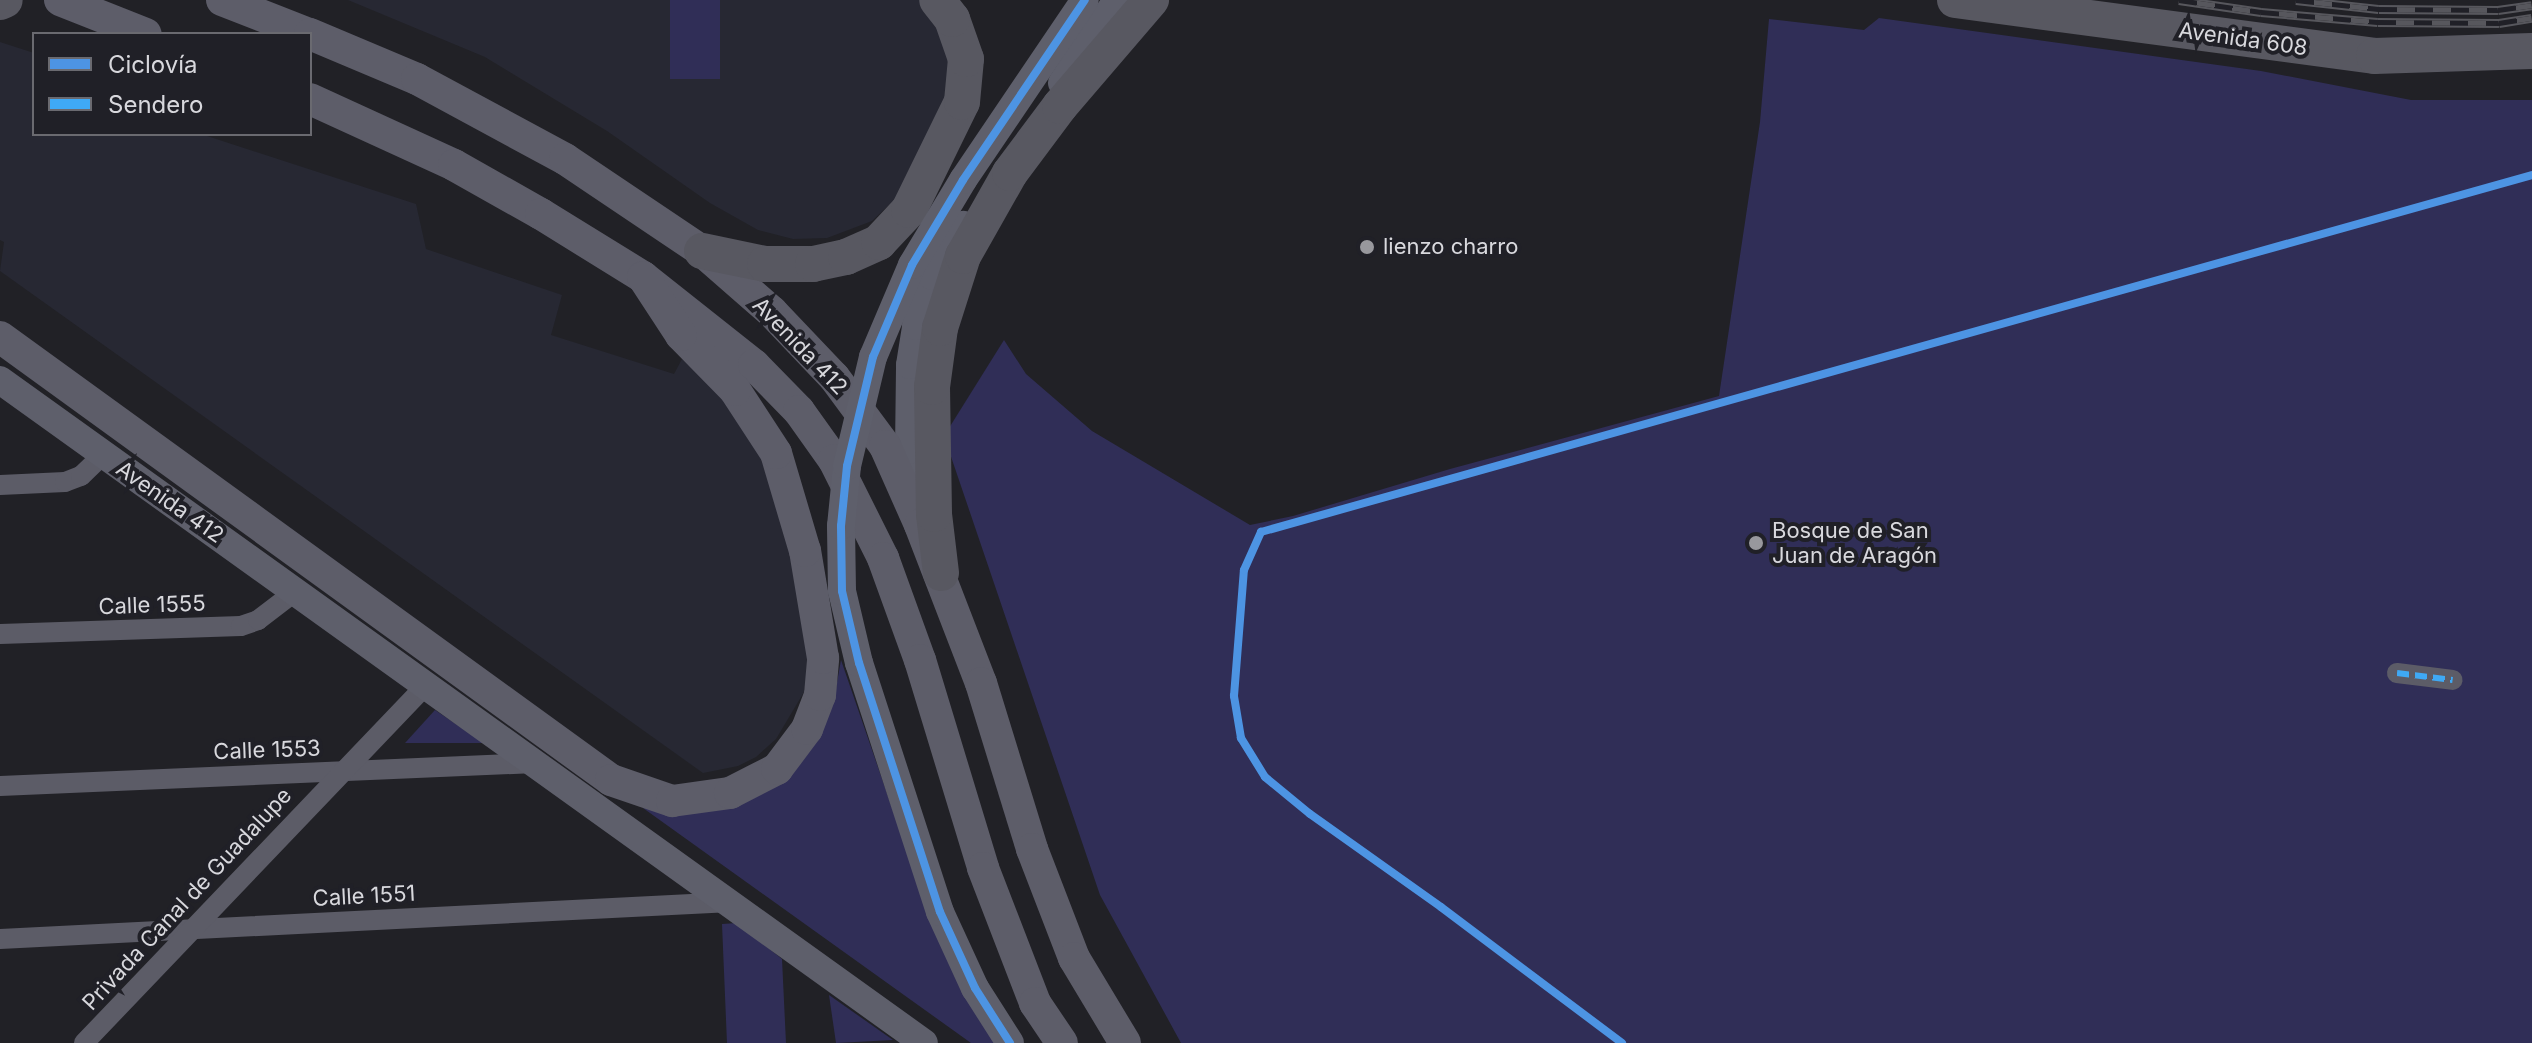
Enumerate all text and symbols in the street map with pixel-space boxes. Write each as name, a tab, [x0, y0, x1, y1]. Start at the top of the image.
street label: Avenida 608	[2177, 17, 2309, 61]
legend	[32, 32, 312, 136]
text: Ciclovía	[108, 50, 198, 79]
text: Sendero	[108, 90, 203, 119]
place label: lienzo charro	[1383, 234, 1518, 260]
marker: lienzo charro	[1358, 238, 1376, 256]
street label: Avenida 412	[747, 292, 853, 400]
street label: Avenida 412	[111, 455, 229, 549]
place label: Bosque de San Juan de Aragón	[1772, 517, 1937, 568]
marker: Bosque de San Juan de Aragón	[1747, 534, 1765, 552]
street label: Calle 1555	[98, 590, 206, 620]
street label: Calle 1553	[213, 735, 321, 765]
street label: Privada Canal de Guadalupe	[77, 782, 297, 1016]
street label: Calle 1551	[312, 880, 416, 912]

